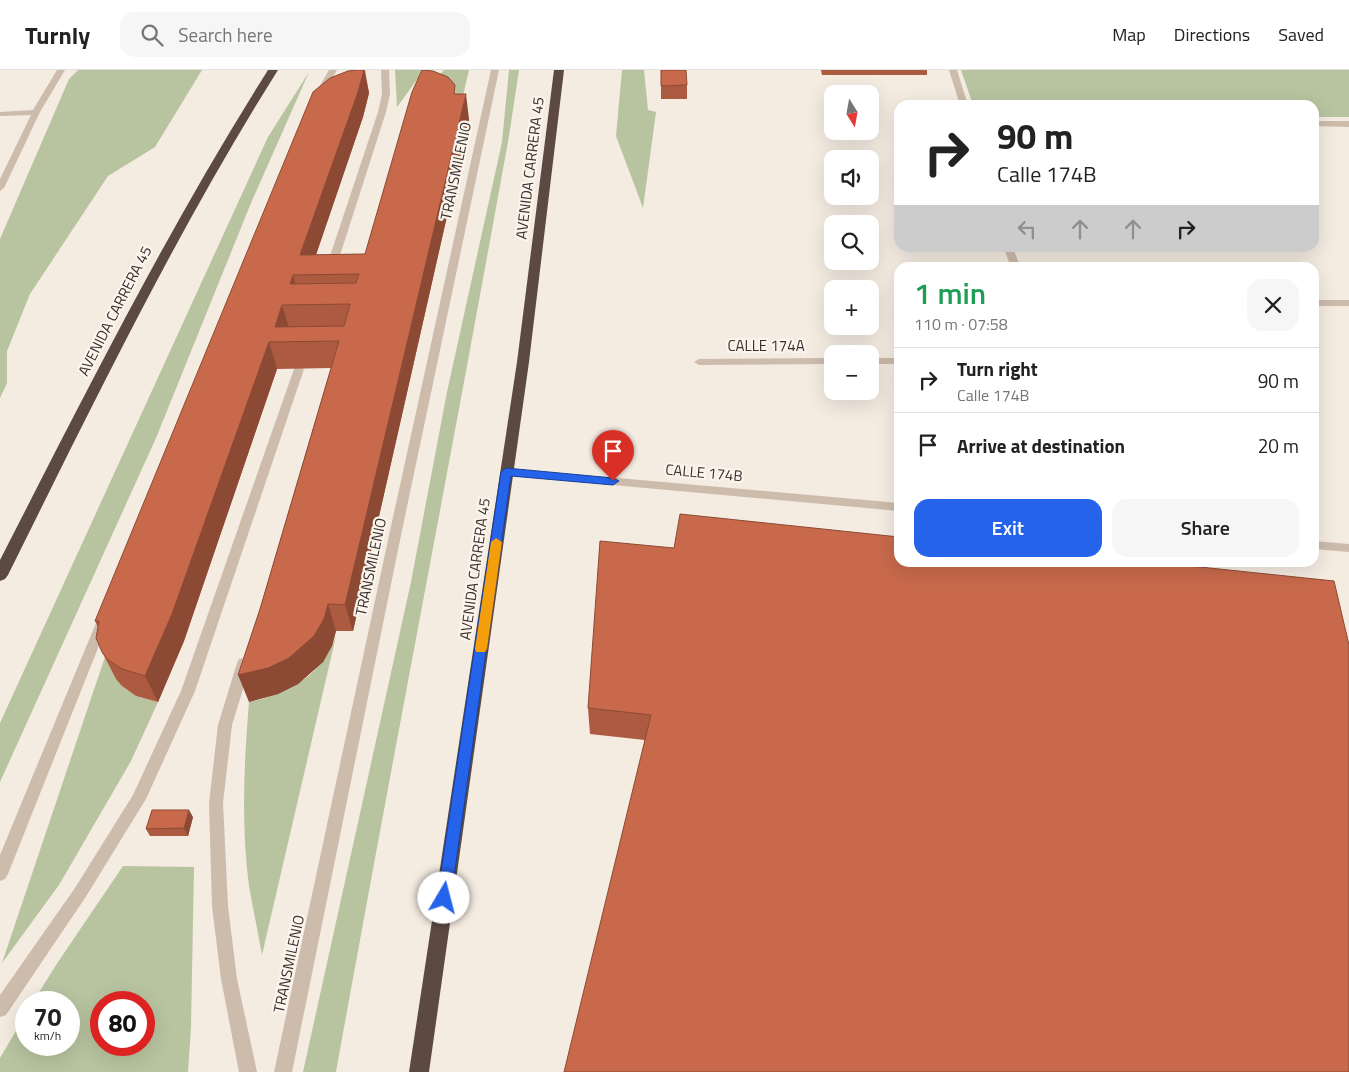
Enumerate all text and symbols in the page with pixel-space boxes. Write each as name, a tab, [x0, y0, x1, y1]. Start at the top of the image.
search box	[120, 12, 470, 57]
text: Turnly	[25, 17, 90, 53]
text: Search here	[178, 20, 273, 49]
icon: search	[138, 21, 166, 49]
text: Map	[1112, 21, 1146, 48]
text: Directions	[1174, 21, 1250, 48]
text: Saved	[1278, 21, 1324, 48]
north arrow	[824, 85, 879, 140]
map controls	[824, 85, 879, 400]
street label: AVENIDA CARRERA 45	[509, 96, 550, 240]
text: 90 m	[997, 109, 1073, 163]
street label: TRANSMILENIO	[434, 120, 477, 222]
icon: right	[914, 120, 979, 185]
button: sound	[824, 150, 879, 205]
text: Calle 174B	[997, 157, 1097, 191]
button: search	[824, 215, 879, 270]
icon: left	[1013, 215, 1041, 243]
icon: ahead	[1066, 215, 1094, 243]
icon: ahead	[1119, 215, 1147, 243]
icon: right	[1172, 215, 1200, 243]
street label: AVENIDA CARRERA 45	[72, 242, 157, 380]
text: 1 min	[914, 270, 986, 316]
button: close	[1247, 279, 1299, 331]
button: +	[824, 280, 879, 335]
text: 110 m · 07:58	[914, 312, 1008, 336]
street label: CALLE 174A	[727, 334, 805, 357]
button: −	[824, 345, 879, 400]
text: Turn right	[957, 354, 1038, 383]
icon: right	[914, 366, 942, 394]
text: 90 m	[1258, 366, 1299, 395]
text: Calle 174B	[957, 383, 1029, 407]
pin	[592, 430, 634, 481]
icon: arrive	[914, 431, 942, 459]
text: Arrive at destination	[957, 431, 1125, 460]
text: 20 m	[1258, 431, 1299, 460]
icon: arrive	[599, 437, 627, 465]
street label: CALLE 174B	[664, 458, 744, 487]
street label: AVENIDA CARRERA 45	[453, 496, 496, 641]
button: Exit	[914, 499, 1102, 557]
button: Share	[1112, 499, 1299, 557]
street label: TRANSMILENIO	[349, 516, 392, 618]
position arrow	[417, 871, 469, 923]
street label: TRANSMILENIO	[267, 913, 310, 1015]
speed limit sign: 80	[90, 991, 155, 1056]
text: 70	[33, 998, 62, 1036]
text: km/h	[34, 1026, 61, 1045]

